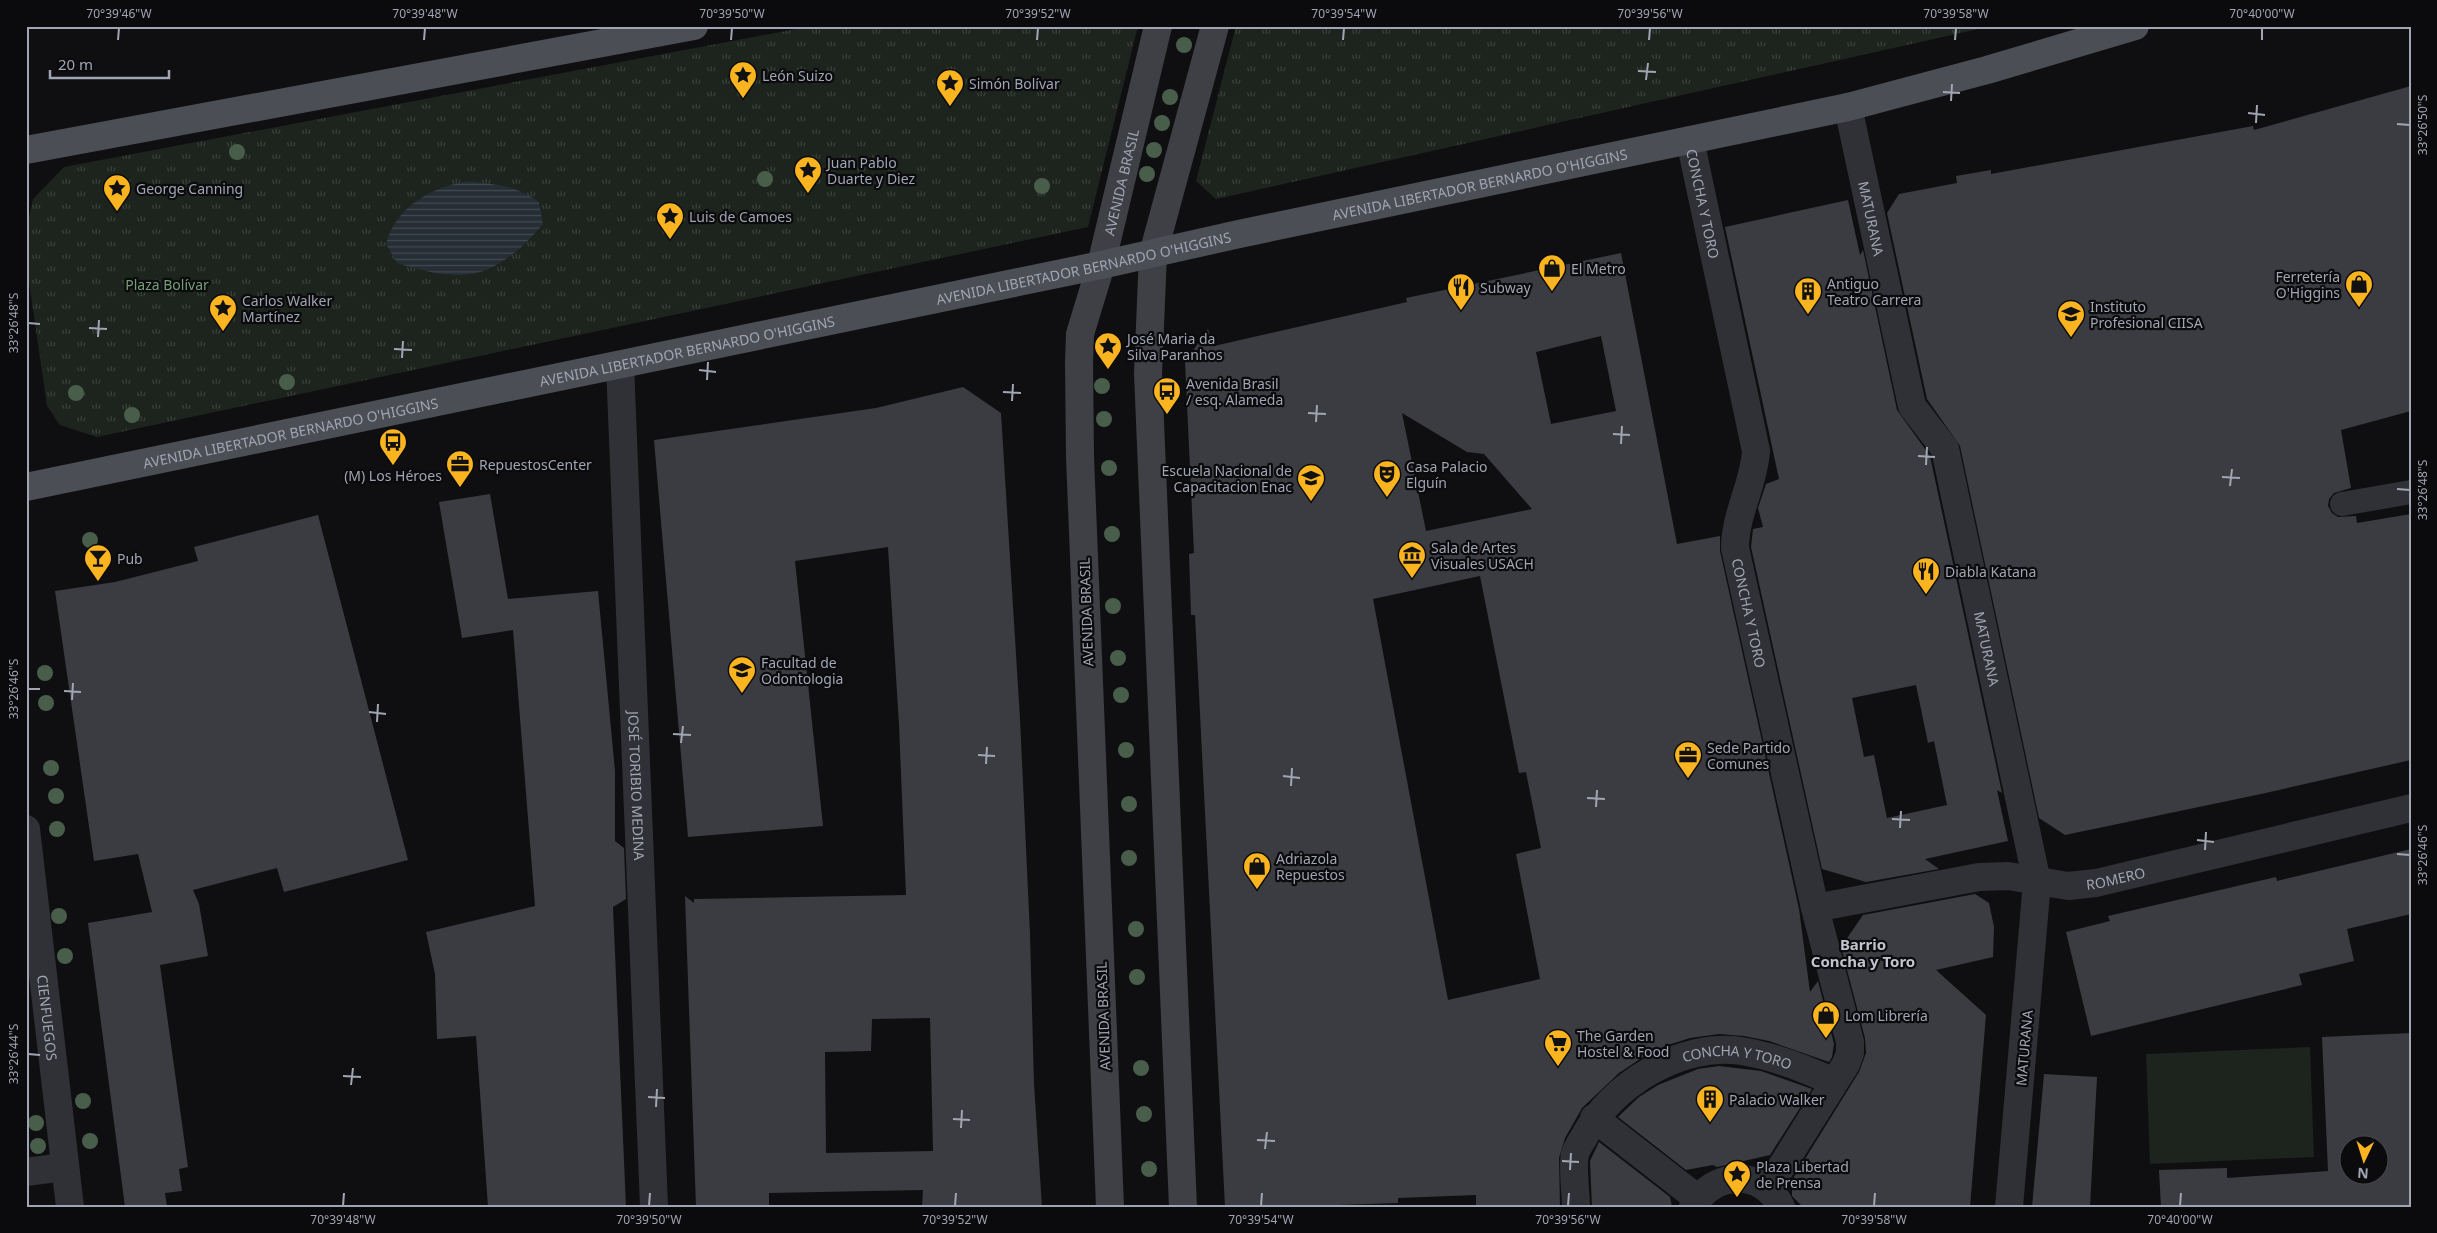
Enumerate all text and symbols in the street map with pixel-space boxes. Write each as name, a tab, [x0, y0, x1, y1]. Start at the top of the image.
text: 70°39'46"W	[86, 5, 152, 22]
text: 70°39'48"W	[392, 5, 458, 22]
text: 70°39'50"W	[699, 5, 765, 22]
text: 70°39'52"W	[1005, 5, 1071, 22]
text: 70°39'54"W	[1311, 5, 1377, 22]
text: 70°39'56"W	[1617, 5, 1683, 22]
text: 70°39'58"W	[1923, 5, 1989, 22]
text: 70°40'00"W	[2229, 5, 2295, 22]
scale bar	[50, 48, 169, 80]
text: 20 m	[58, 54, 93, 74]
place icon: León Suizo	[728, 60, 758, 99]
place label: León Suizo	[762, 66, 833, 85]
place icon: Simón Bolívar	[935, 68, 965, 107]
place label: Simón Bolívar	[969, 74, 1060, 93]
text: 33°26'50"S	[2414, 94, 2431, 155]
street label: AVENIDA BRASIL	[1099, 127, 1143, 237]
street label: AVENIDA LIBERTADOR BERNARDO O'HIGGINS	[1330, 144, 1629, 224]
street label: CONCHA Y TORO	[1683, 147, 1724, 260]
place label: Juan Pablo Duarte y Diez	[825, 153, 915, 188]
place icon: Juan Pablo Duarte y Diez	[793, 155, 823, 194]
place icon: George Canning	[102, 173, 132, 212]
place label: George Canning	[136, 179, 243, 198]
street label: MATURANA	[1855, 179, 1889, 258]
place icon: Luis de Camoes	[655, 201, 685, 240]
place label: Luis de Camoes	[689, 207, 792, 226]
street label: AVENIDA LIBERTADOR BERNARDO O'HIGGINS	[934, 227, 1233, 308]
shop icon: El Metro	[1537, 253, 1567, 292]
place label: El Metro	[1571, 259, 1626, 278]
place label: Ferretería O'Higgins	[2275, 267, 2340, 302]
shop icon: Ferretería O'Higgins	[2344, 269, 2374, 308]
restaurant icon: Subway	[1446, 272, 1476, 311]
place label: Antiguo Teatro Carrera	[1827, 274, 1921, 309]
park label: Plaza Bolívar	[125, 275, 209, 294]
building icon: Antiguo Teatro Carrera	[1793, 276, 1823, 315]
place label: Subway	[1480, 278, 1532, 297]
place label: Carlos Walker Martínez	[242, 291, 332, 326]
text: 33°26'48"S	[5, 292, 22, 353]
place icon: Carlos Walker Martínez	[208, 293, 238, 332]
place label: Instituto Profesional CIISA	[2090, 297, 2203, 332]
school or university icon: Instituto Profesional CIISA	[2056, 299, 2086, 338]
street label: AVENIDA LIBERTADOR BERNARDO O'HIGGINS	[538, 311, 837, 390]
place label: José Maria da Silva Paranhos	[1125, 329, 1223, 364]
place icon: José Maria da Silva Paranhos	[1093, 331, 1123, 370]
place label: Avenida Brasil / esq. Alameda	[1186, 374, 1283, 409]
bus stop icon: Avenida Brasil / esq. Alameda	[1152, 376, 1182, 415]
street label: AVENIDA LIBERTADOR BERNARDO O'HIGGINS	[141, 393, 440, 472]
bus stop icon: (M) Los Héroes	[378, 427, 408, 466]
office icon: RepuestosCenter	[445, 449, 475, 488]
place label: RepuestosCenter	[479, 455, 592, 474]
place label: Casa Palacio Elguín	[1406, 457, 1488, 492]
theatre icon: Casa Palacio Elguín	[1372, 459, 1402, 498]
text: 33°26'48"S	[2414, 459, 2431, 520]
place label: Escuela Nacional de Capacitacion Enac	[1162, 461, 1292, 496]
school or university icon: Escuela Nacional de Capacitacion Enac	[1296, 463, 1326, 502]
place label: (M) Los Héroes	[344, 466, 442, 485]
place label: Sala de Artes Visuales USACH	[1431, 538, 1534, 573]
museum icon: Sala de Artes Visuales USACH	[1397, 540, 1427, 579]
bar icon: Pub	[83, 543, 113, 582]
place label: Pub	[117, 549, 143, 568]
street label: CONCHA Y TORO	[1728, 556, 1771, 670]
restaurant icon: Diabla Katana	[1911, 556, 1941, 595]
street label: AVENIDA BRASIL	[1075, 557, 1097, 667]
place label: Diabla Katana	[1945, 562, 2036, 581]
street label: MATURANA	[1970, 609, 2005, 688]
place label: Facultad de Odontologia	[761, 653, 843, 688]
school or university icon: Facultad de Odontologia	[727, 655, 757, 694]
text: 33°26'46"S	[5, 658, 22, 719]
street label: JOSÉ TORIBIO MEDINA	[624, 709, 649, 861]
place label: Sede Partido Comunes	[1707, 738, 1791, 773]
office icon: Sede Partido Comunes	[1673, 740, 1703, 779]
text: 33°26'46"S	[2414, 824, 2431, 885]
place label: Adriazola Repuestos	[1276, 849, 1345, 884]
shop icon: Adriazola Repuestos	[1242, 851, 1272, 890]
street label: ROMERO	[2085, 862, 2147, 893]
district label: Barrio Concha y Toro	[1811, 934, 1915, 971]
street label: AVENIDA BRASIL	[1092, 961, 1114, 1071]
street label: CIENFUEGOS	[34, 974, 62, 1062]
shop icon: Lom Librería	[1811, 1000, 1841, 1039]
place label: Lom Librería	[1845, 1006, 1928, 1025]
street label: MATURANA	[2011, 1009, 2037, 1087]
text: 33°26'44"S	[5, 1023, 22, 1084]
place label: The Garden Hostel & Food	[1577, 1026, 1669, 1061]
supermarket icon: The Garden Hostel & Food	[1543, 1028, 1573, 1067]
street label: CONCHA Y TORO	[1680, 1040, 1795, 1073]
building icon: Palacio Walker	[1695, 1084, 1725, 1123]
place label: Palacio Walker	[1729, 1090, 1825, 1109]
north arrow	[2340, 1136, 2390, 1186]
place label: Plaza Libertad de Prensa	[1756, 1157, 1849, 1192]
place icon: Plaza Libertad de Prensa	[1722, 1159, 1752, 1198]
text: N	[2357, 1164, 2369, 1183]
text: 70°39'48"W	[310, 1211, 376, 1228]
text: 70°39'50"W	[616, 1211, 682, 1228]
text: 70°39'52"W	[922, 1211, 988, 1228]
text: 70°39'54"W	[1228, 1211, 1294, 1228]
text: 70°39'56"W	[1535, 1211, 1601, 1228]
text: 70°39'58"W	[1841, 1211, 1907, 1228]
text: 70°40'00"W	[2147, 1211, 2213, 1228]

